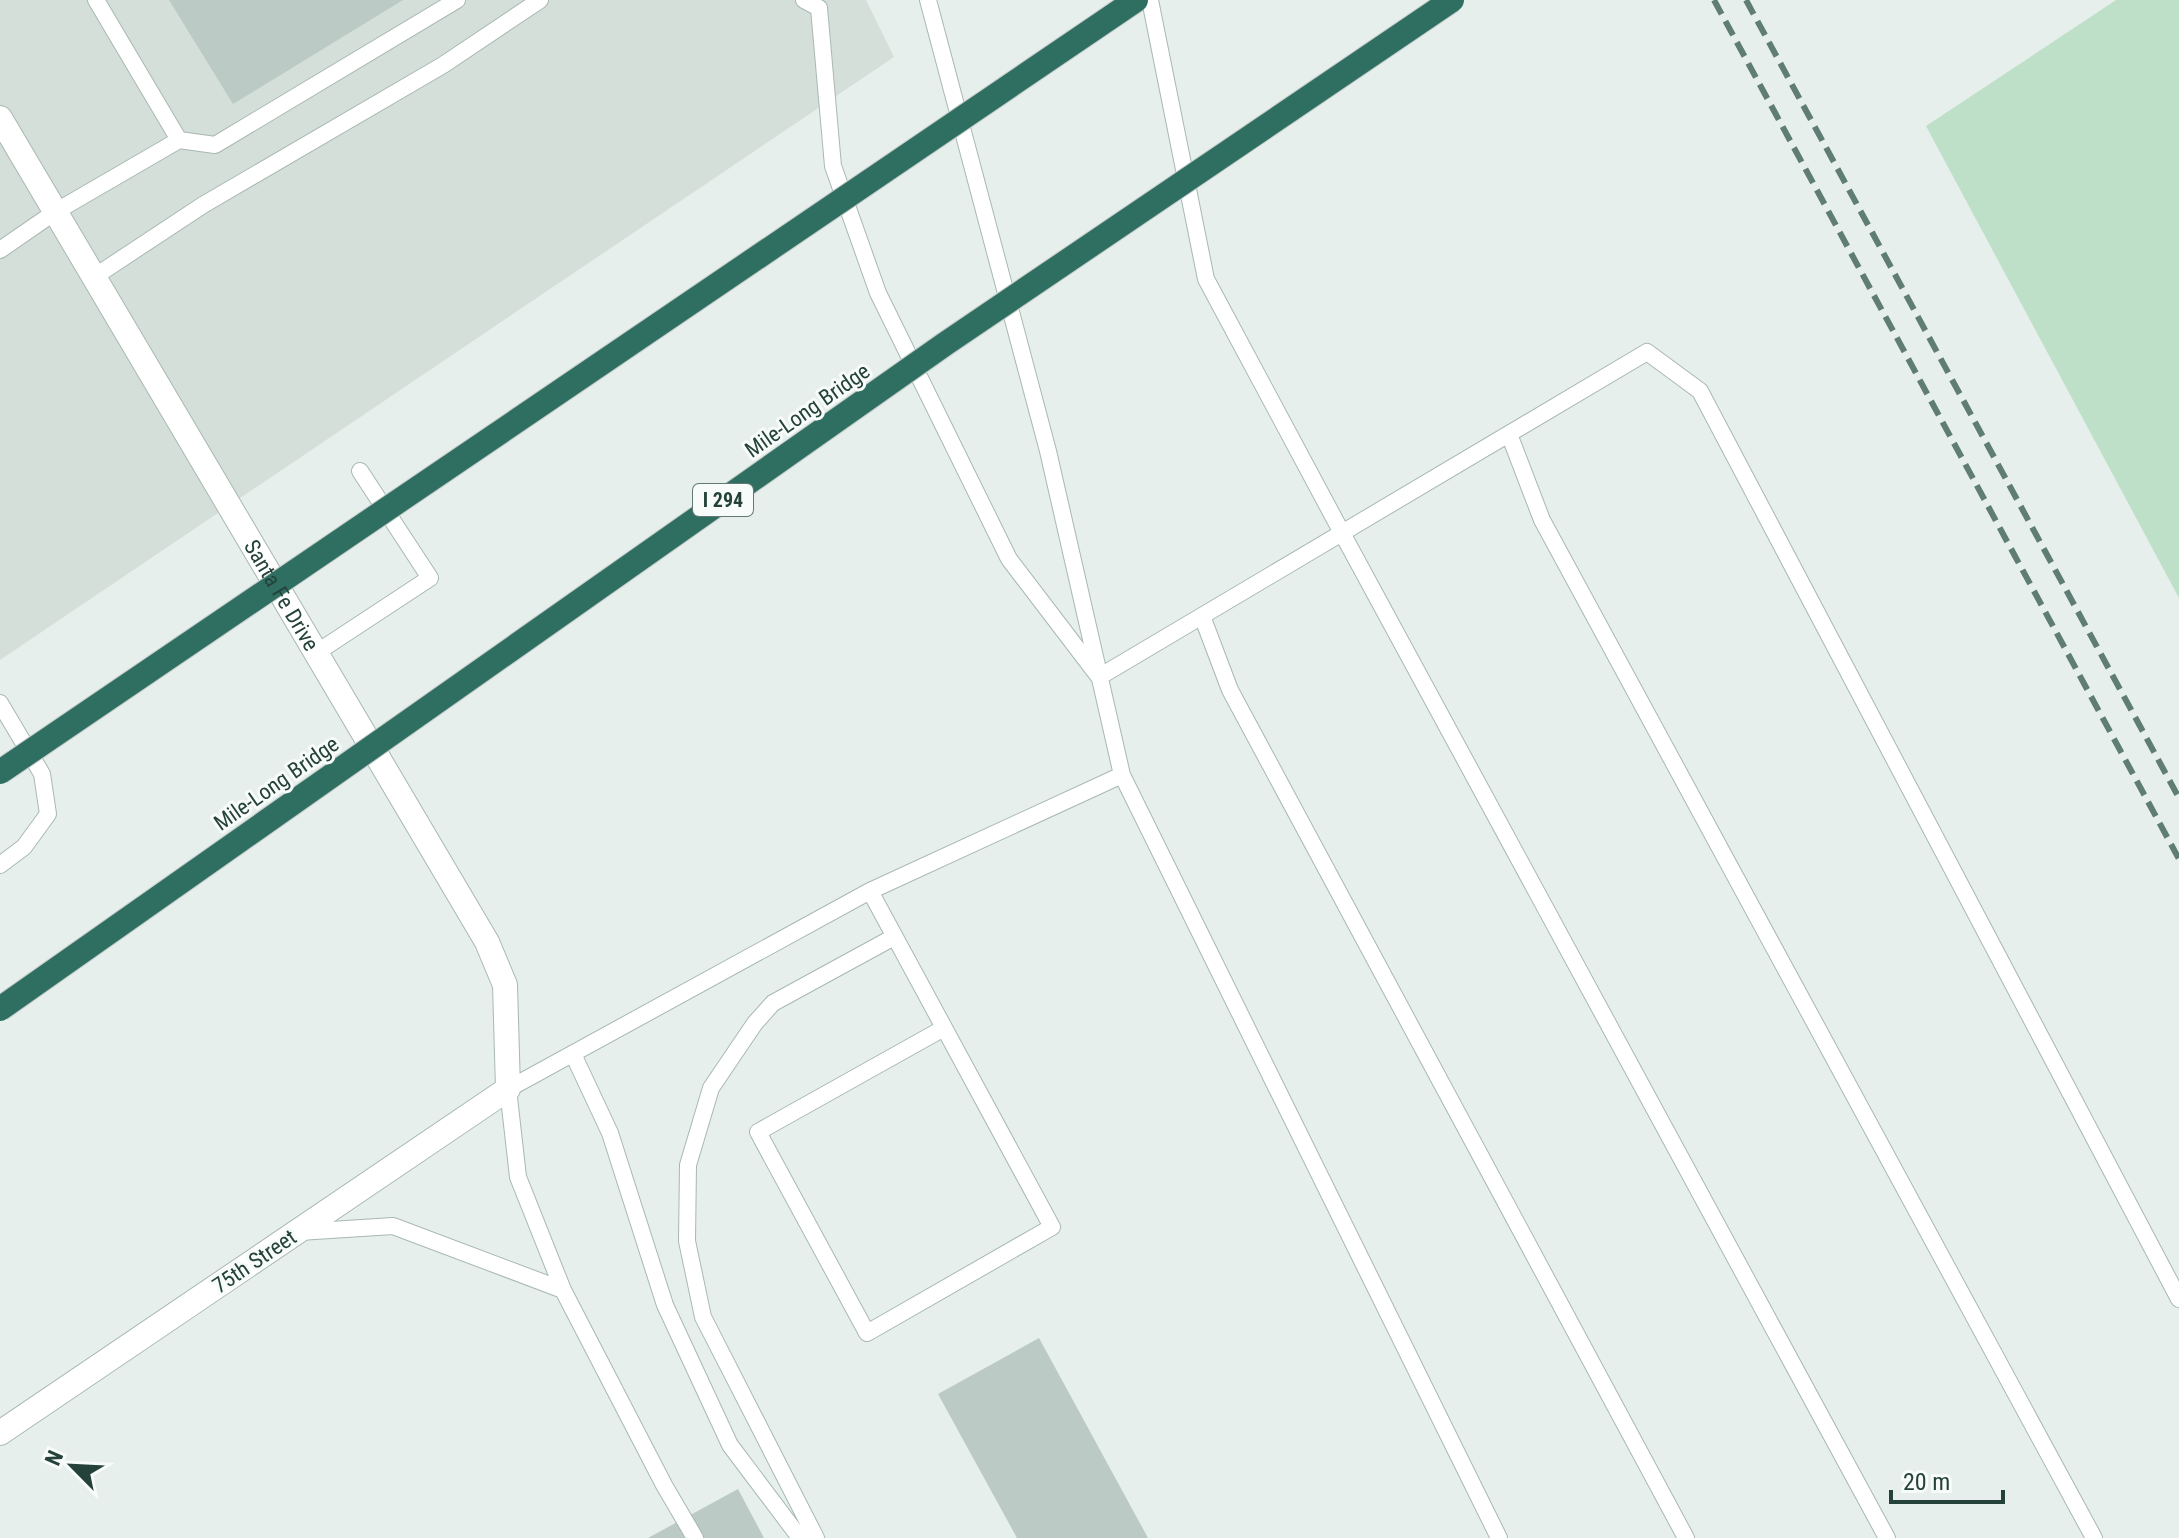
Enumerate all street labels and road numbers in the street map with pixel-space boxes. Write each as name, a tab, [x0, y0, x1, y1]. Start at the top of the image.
street label: Mile-Long Bridge	[740, 358, 874, 463]
road number: I 294	[693, 484, 753, 516]
street label: Santa Fe Drive	[239, 535, 324, 655]
street label: Mile-Long Bridge	[209, 731, 343, 836]
street label: 75th Street	[208, 1224, 301, 1298]

